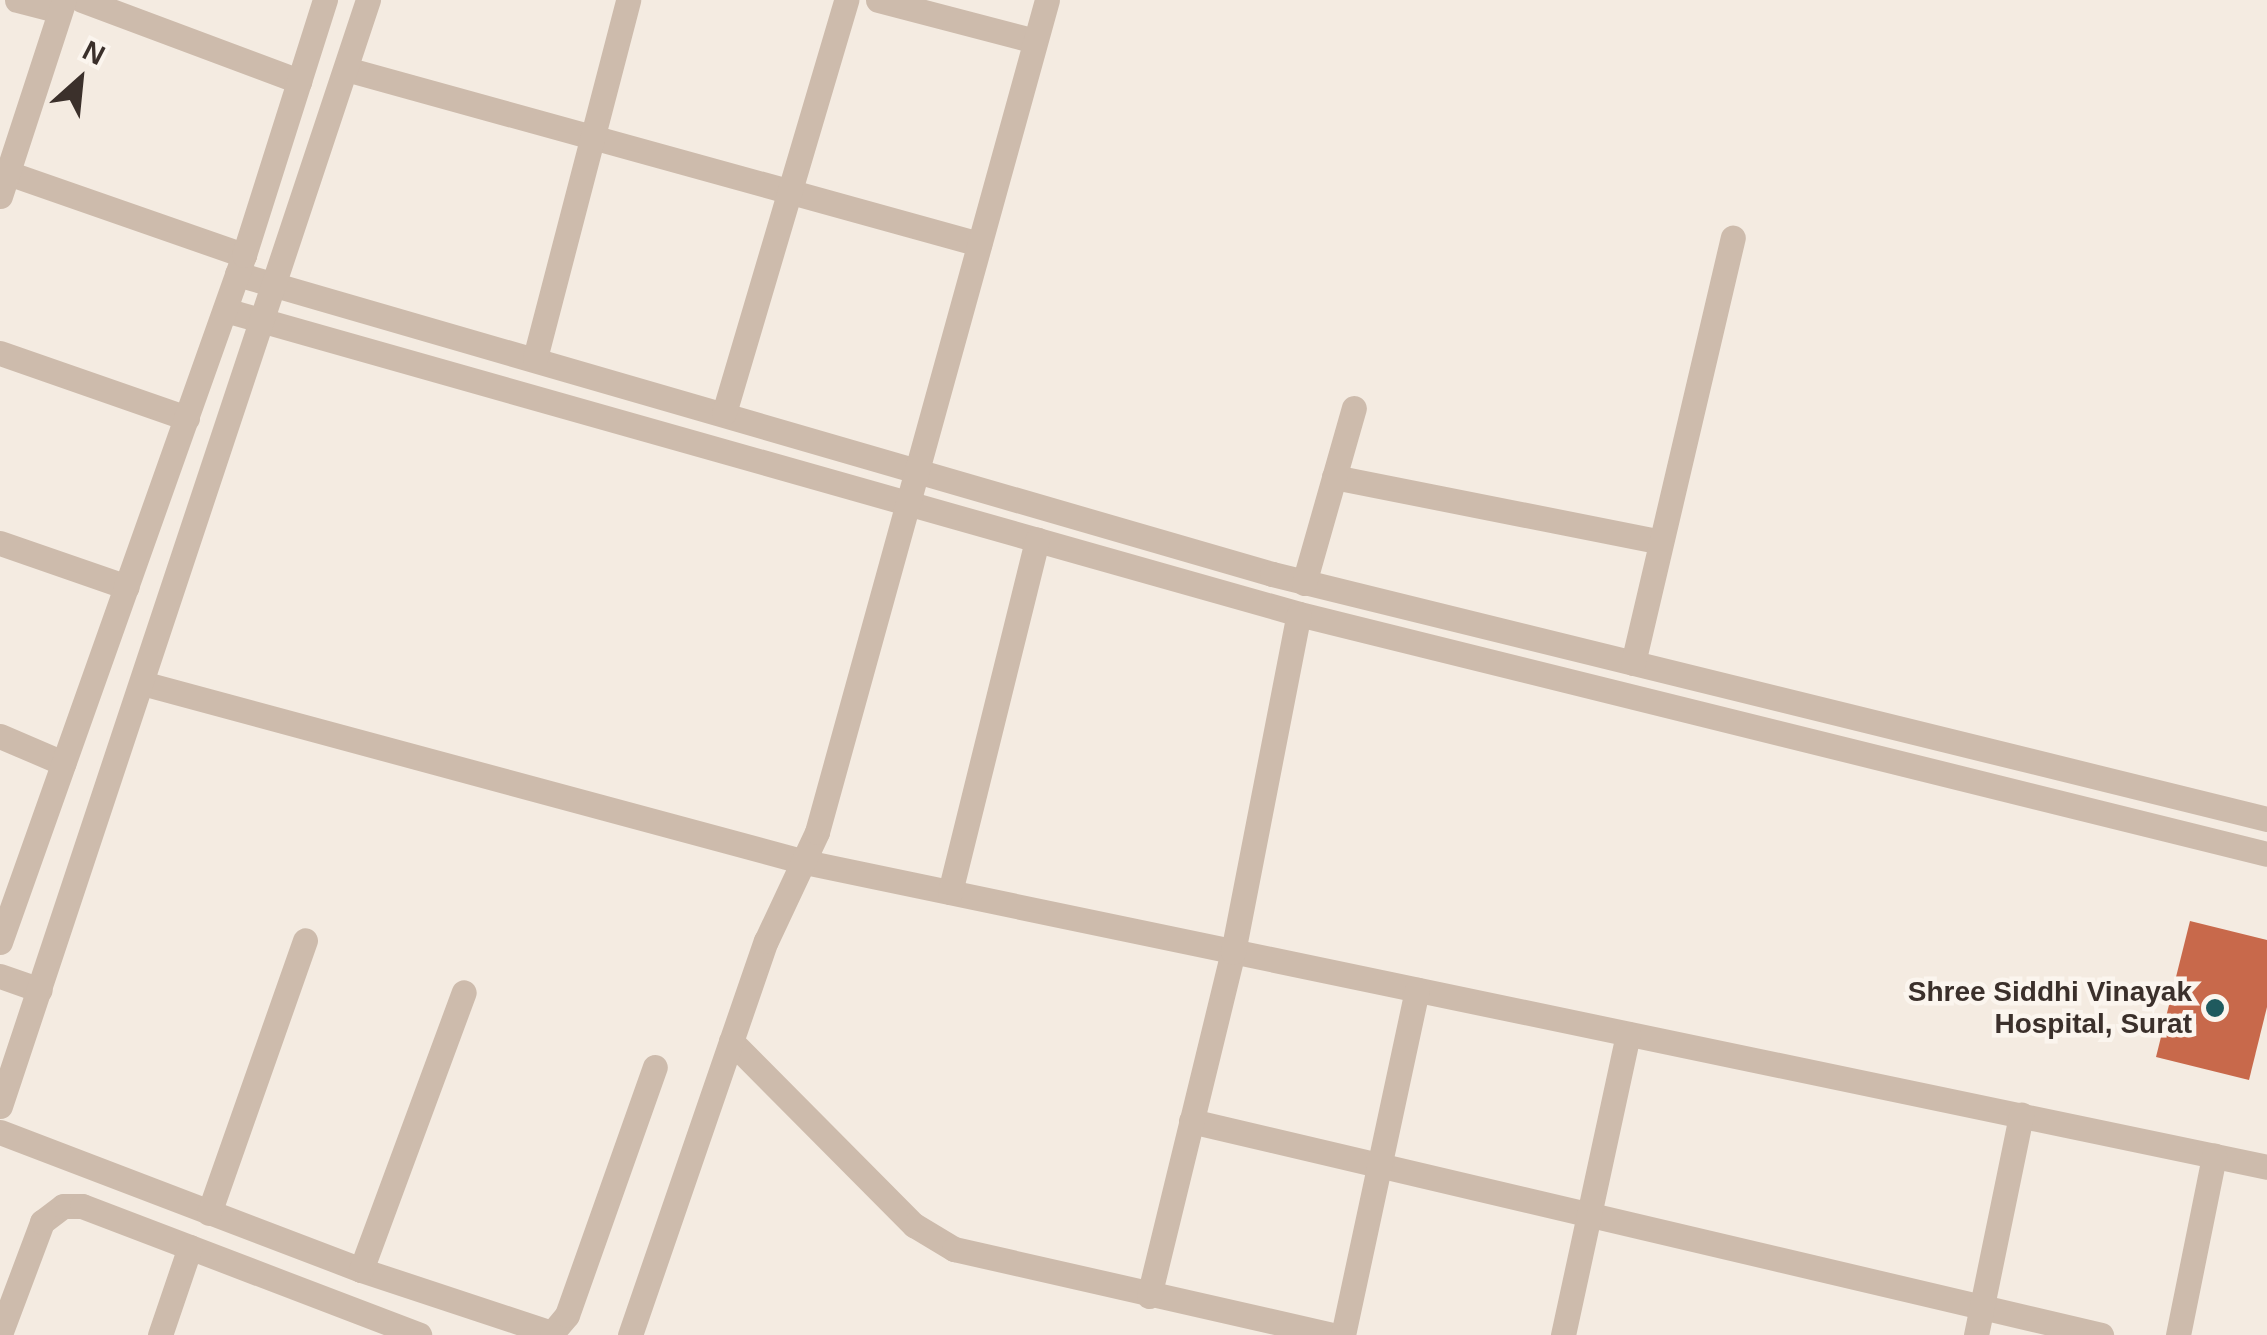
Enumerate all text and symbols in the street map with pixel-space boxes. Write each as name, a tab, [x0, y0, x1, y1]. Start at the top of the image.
north arrow	[30, 30, 130, 130]
text: N	[78, 34, 110, 71]
place label: Shree Siddhi Vinayak Hospital, Surat	[1908, 975, 2192, 1041]
marker: Shree Siddhi Vinayak Hospital, Surat	[2202, 995, 2228, 1021]

